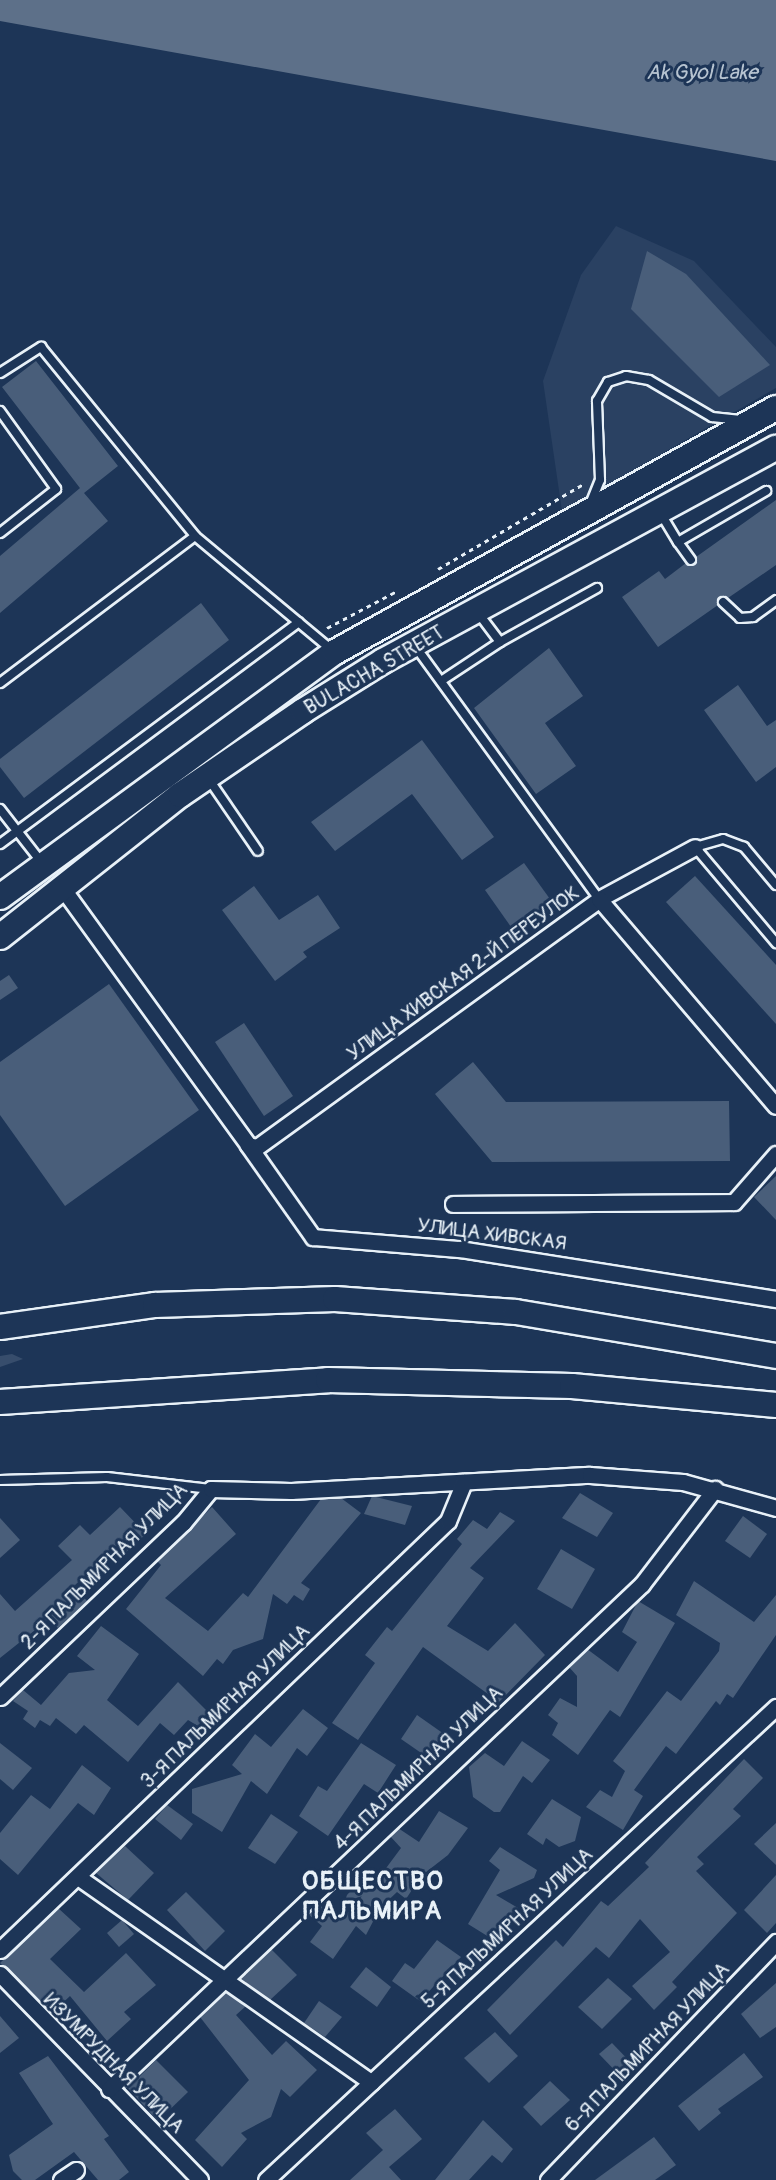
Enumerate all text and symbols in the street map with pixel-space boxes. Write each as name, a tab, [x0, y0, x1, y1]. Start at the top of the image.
water label: Ak Gyol Lake	[646, 60, 758, 86]
street label: BULACHA STREET	[300, 620, 448, 720]
street label: УЛИЦА ХИВСКАЯ 2-Й ПЕРЕУЛОК	[342, 881, 584, 1065]
street label: УЛИЦА ХИВСКАЯ	[416, 1213, 568, 1255]
street label: 2-Я ПАЛЬМИРНАЯ УЛИЦА	[16, 1478, 192, 1654]
street label: 3-Я ПАЛЬМИРНАЯ УЛИЦА	[136, 1619, 314, 1793]
street label: 4-Я ПАЛЬМИРНАЯ УЛИЦА	[328, 1681, 508, 1855]
street label: 5-Я ПАЛЬМИРНАЯ УЛИЦА	[416, 1842, 598, 2014]
district label: ОБЩЕСТВО ПАЛЬМИРА	[302, 1866, 444, 1928]
street label: 6-Я ПАЛЬМИРНАЯ УЛИЦА	[560, 1957, 734, 2137]
street label: ИЗУМРУДНАЯ УЛИЦА	[39, 1988, 189, 2138]

